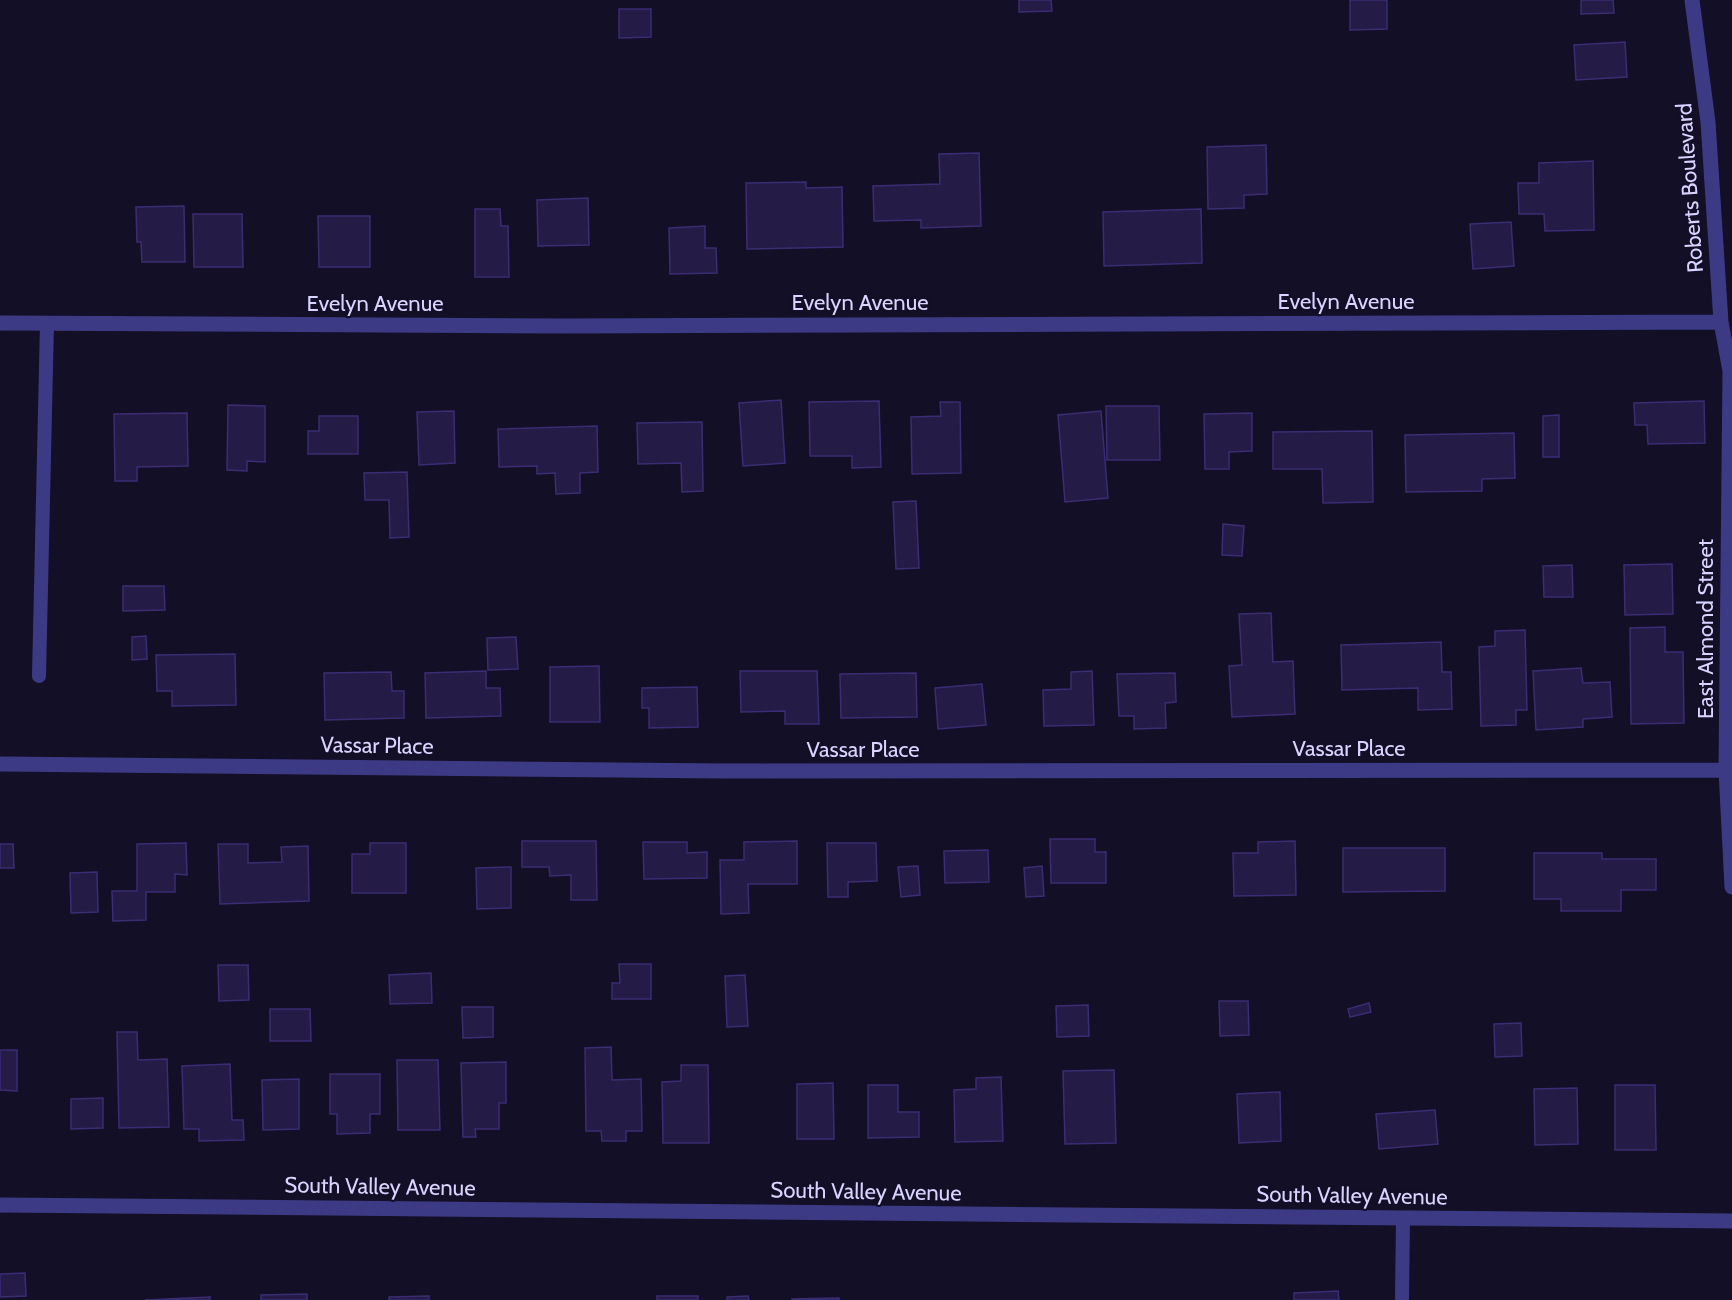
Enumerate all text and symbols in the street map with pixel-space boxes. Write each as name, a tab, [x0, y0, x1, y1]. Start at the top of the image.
street label: Roberts Boulevard	[1670, 102, 1709, 274]
street label: Evelyn Avenue	[1278, 288, 1414, 315]
street label: Evelyn Avenue	[792, 289, 928, 316]
street label: Evelyn Avenue	[307, 290, 443, 317]
street label: East Almond Street	[1692, 538, 1719, 719]
street label: Vassar Place	[320, 731, 434, 760]
street label: Vassar Place	[1292, 735, 1406, 762]
street label: Vassar Place	[806, 736, 920, 763]
street label: South Valley Avenue	[284, 1171, 476, 1202]
street label: South Valley Avenue	[770, 1176, 962, 1207]
street label: South Valley Avenue	[1256, 1180, 1448, 1211]

